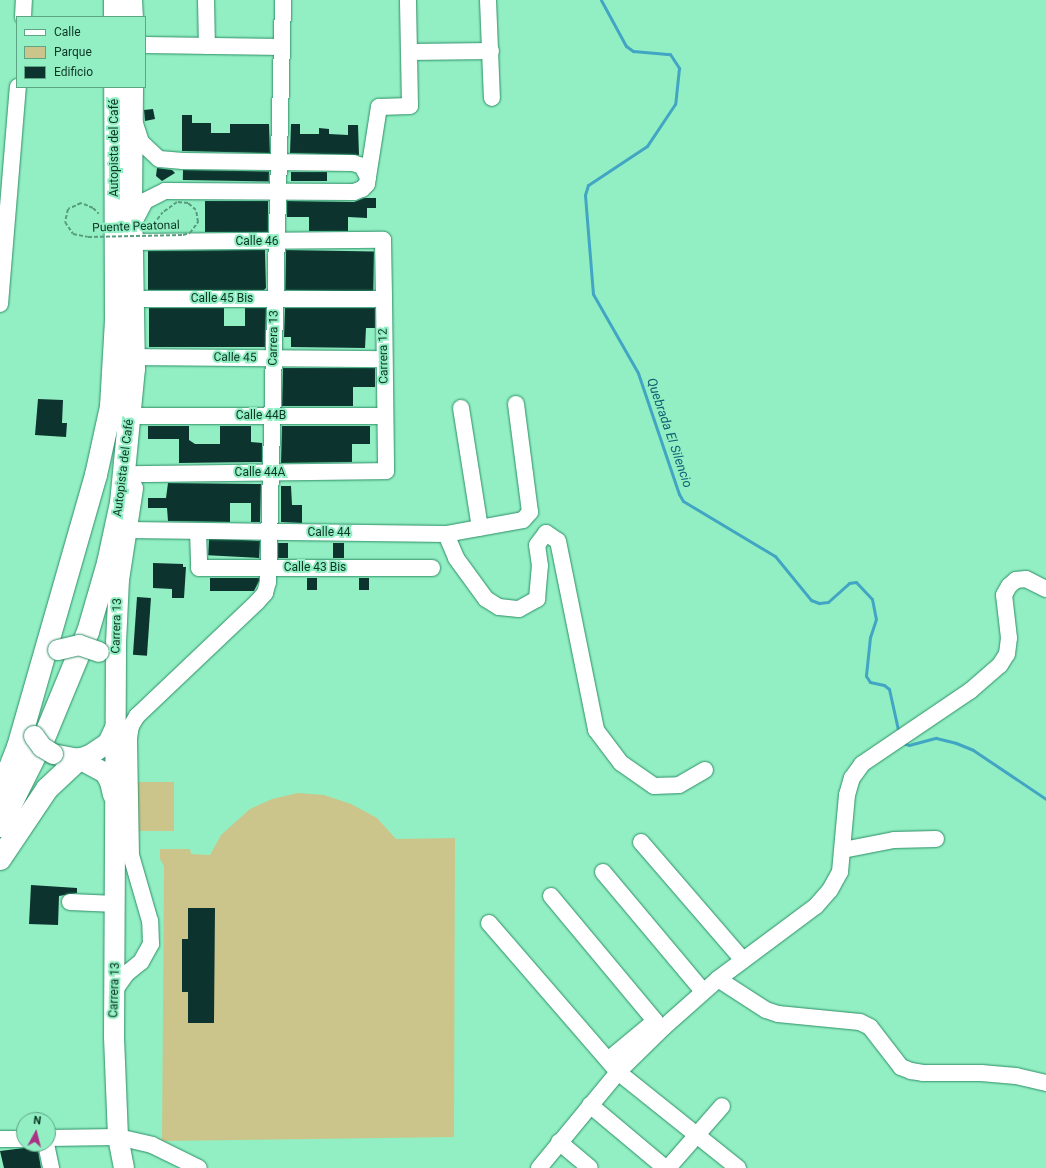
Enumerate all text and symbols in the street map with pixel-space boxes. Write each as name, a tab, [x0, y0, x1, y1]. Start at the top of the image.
legend	[16, 16, 146, 88]
text: Calle	[54, 25, 81, 39]
text: Parque	[54, 45, 92, 59]
text: Edificio	[54, 65, 93, 79]
street label: Autopista del Café	[108, 99, 122, 197]
street label: Puente Peatonal	[92, 218, 180, 236]
street label: Calle 46	[235, 235, 279, 249]
street label: Calle 45 Bis	[191, 292, 253, 306]
street label: Carrera 13	[266, 310, 282, 366]
street label: Carrera 12	[376, 328, 392, 384]
street label: Calle 45	[213, 350, 257, 366]
water label: Quebrada El Silencio	[643, 376, 695, 490]
street label: Calle 44B	[236, 409, 286, 423]
street label: Autopista del Café	[111, 418, 137, 518]
street label: Calle 44A	[235, 466, 285, 480]
street label: Calle 44	[307, 526, 351, 540]
street label: Calle 43 Bis	[284, 561, 346, 575]
street label: Carrera 13	[109, 598, 125, 654]
street label: Carrera 13	[107, 962, 123, 1018]
north arrow	[16, 1112, 56, 1152]
text: N	[33, 1114, 42, 1128]

